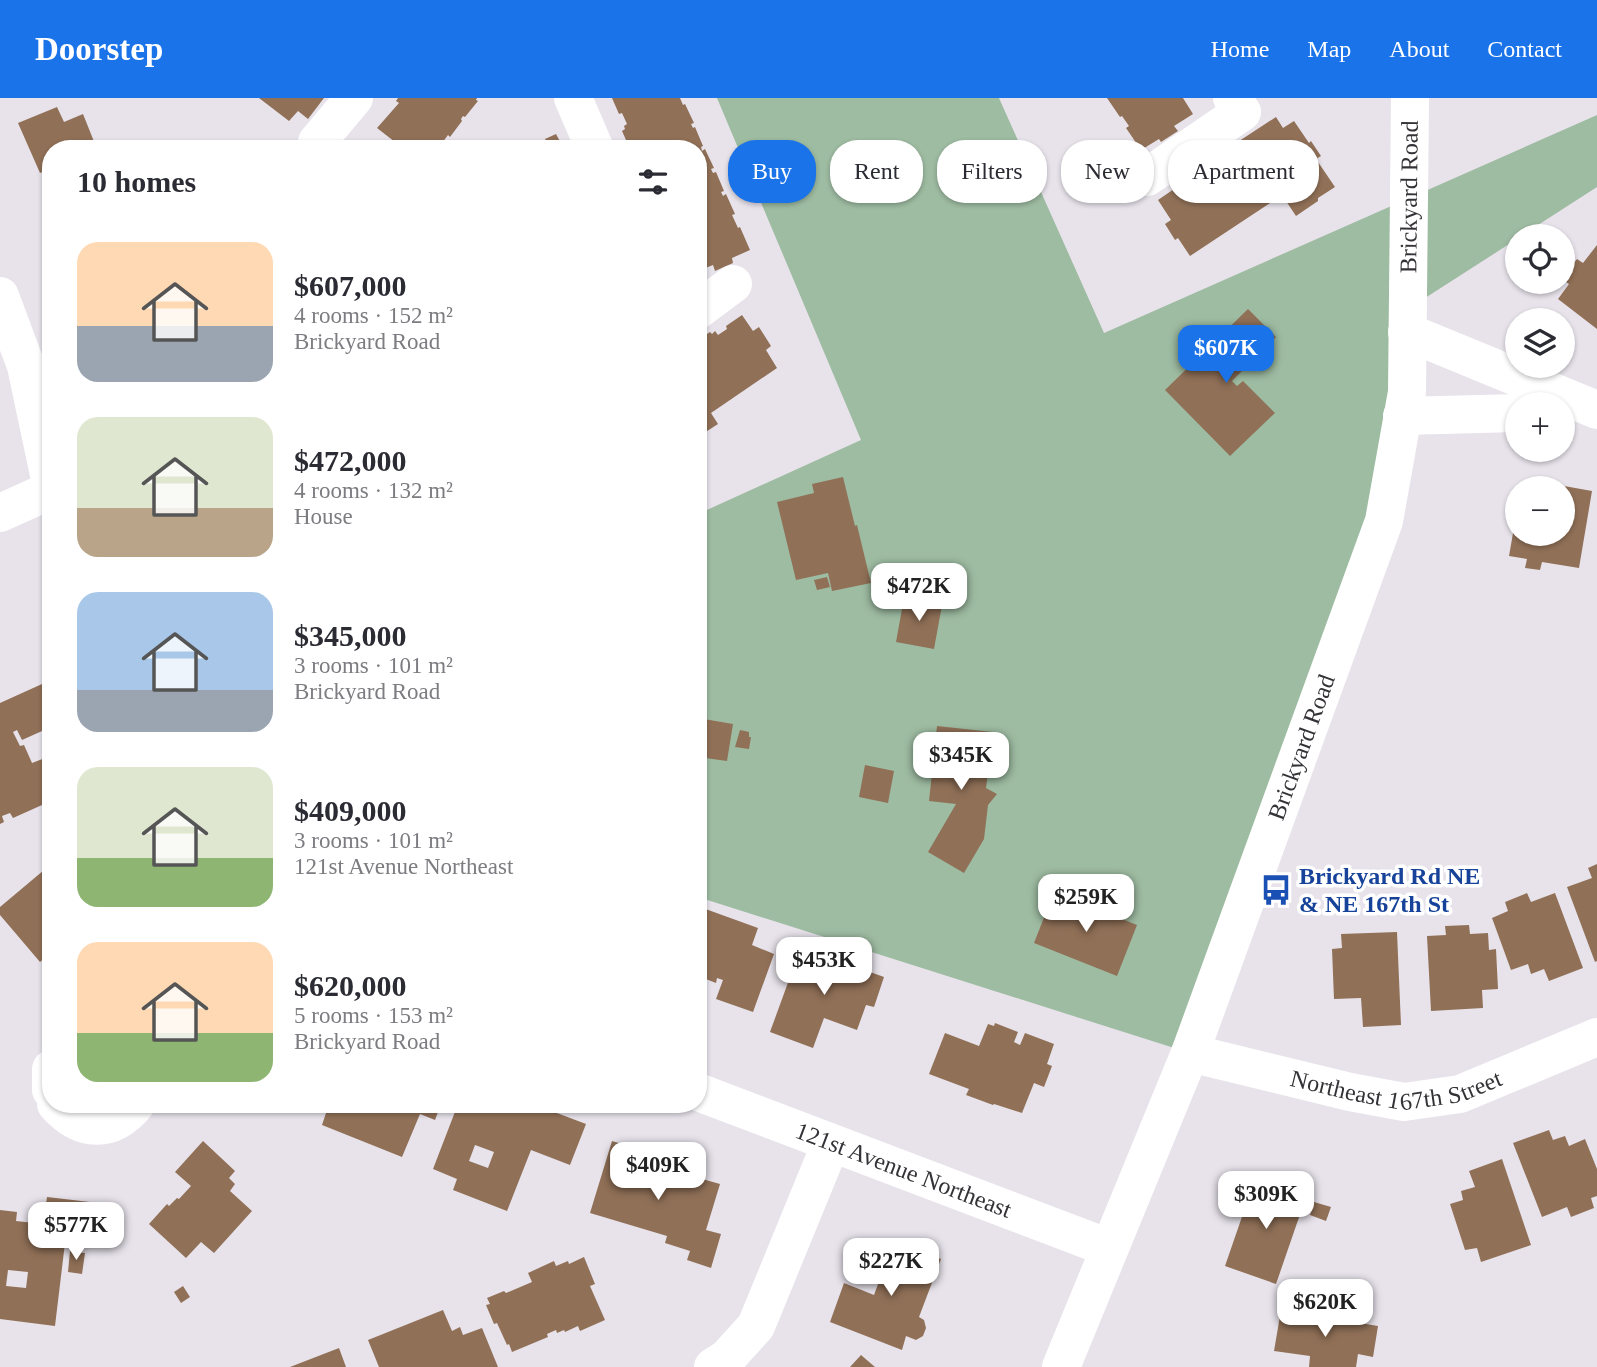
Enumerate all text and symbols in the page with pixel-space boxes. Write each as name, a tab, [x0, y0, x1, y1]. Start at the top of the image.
text: Doorstep	[35, 31, 163, 67]
text: Home	[1211, 36, 1269, 62]
text: Map	[1307, 36, 1351, 62]
text: About	[1389, 36, 1449, 62]
text: Contact	[1487, 36, 1562, 62]
street label: Brickyard Road	[1395, 120, 1423, 273]
chip: Buy	[728, 140, 816, 203]
chip: Rent	[830, 140, 923, 203]
chip: Filters	[937, 140, 1047, 203]
chip: New	[1061, 140, 1154, 203]
chip: Apartment	[1168, 140, 1319, 203]
icon: filters	[634, 163, 672, 201]
text: 10 homes	[77, 165, 196, 198]
map controls	[1505, 224, 1575, 546]
button: locate	[1505, 224, 1575, 294]
text: $607,000	[294, 269, 407, 302]
icon: home	[133, 270, 217, 354]
text: 4 rooms · 152 m²	[294, 303, 453, 328]
button: layers	[1505, 308, 1575, 378]
pin: $607K	[1177, 326, 1275, 385]
text: Brickyard Road	[294, 329, 440, 354]
text: $607K	[1194, 335, 1258, 360]
button: +	[1505, 392, 1575, 462]
text: $472,000	[294, 444, 407, 477]
icon: home	[133, 445, 217, 529]
button: −	[1505, 476, 1575, 546]
text: 4 rooms · 132 m²	[294, 478, 453, 503]
text: House	[294, 504, 353, 529]
pin: $472K	[870, 564, 968, 623]
text: $472K	[887, 573, 951, 598]
text: $345,000	[294, 619, 407, 652]
icon: home	[133, 620, 217, 704]
text: 3 rooms · 101 m²	[294, 653, 453, 678]
street label: Brickyard Road	[1263, 671, 1340, 823]
text: Brickyard Road	[294, 679, 440, 704]
pin: $345K	[912, 732, 1010, 792]
text: $345K	[929, 742, 993, 767]
text: $409,000	[294, 794, 407, 827]
icon: home	[133, 795, 217, 879]
text: 3 rooms · 101 m²	[294, 828, 453, 853]
text: 121st Avenue Northeast	[294, 854, 513, 879]
place label: Brickyard Rd NE & NE 167th St	[1299, 863, 1480, 917]
bus stop icon: Brickyard Rd NE & NE 167th St	[1259, 873, 1293, 907]
pin: $259K	[1037, 874, 1135, 934]
text: $259K	[1054, 884, 1118, 909]
pin: $453K	[775, 937, 873, 997]
text: $453K	[792, 947, 856, 972]
text: $620,000	[294, 969, 407, 1002]
icon: home	[133, 970, 217, 1054]
text: 5 rooms · 153 m²	[294, 1003, 453, 1028]
text: Brickyard Road	[294, 1029, 440, 1054]
street label: Northeast 167th Street	[1288, 1065, 1506, 1115]
street label: 121st Avenue Northeast	[792, 1117, 1016, 1223]
pin: $409K	[609, 1142, 707, 1202]
text: $409K	[626, 1152, 690, 1177]
pin: $309K	[1217, 1172, 1315, 1231]
text: $309K	[1234, 1181, 1298, 1206]
pin: $577K	[27, 1202, 125, 1262]
text: $577K	[44, 1212, 108, 1237]
pin: $227K	[842, 1238, 940, 1298]
text: $227K	[859, 1248, 923, 1273]
pin: $620K	[1276, 1280, 1374, 1339]
text: $620K	[1293, 1289, 1357, 1314]

